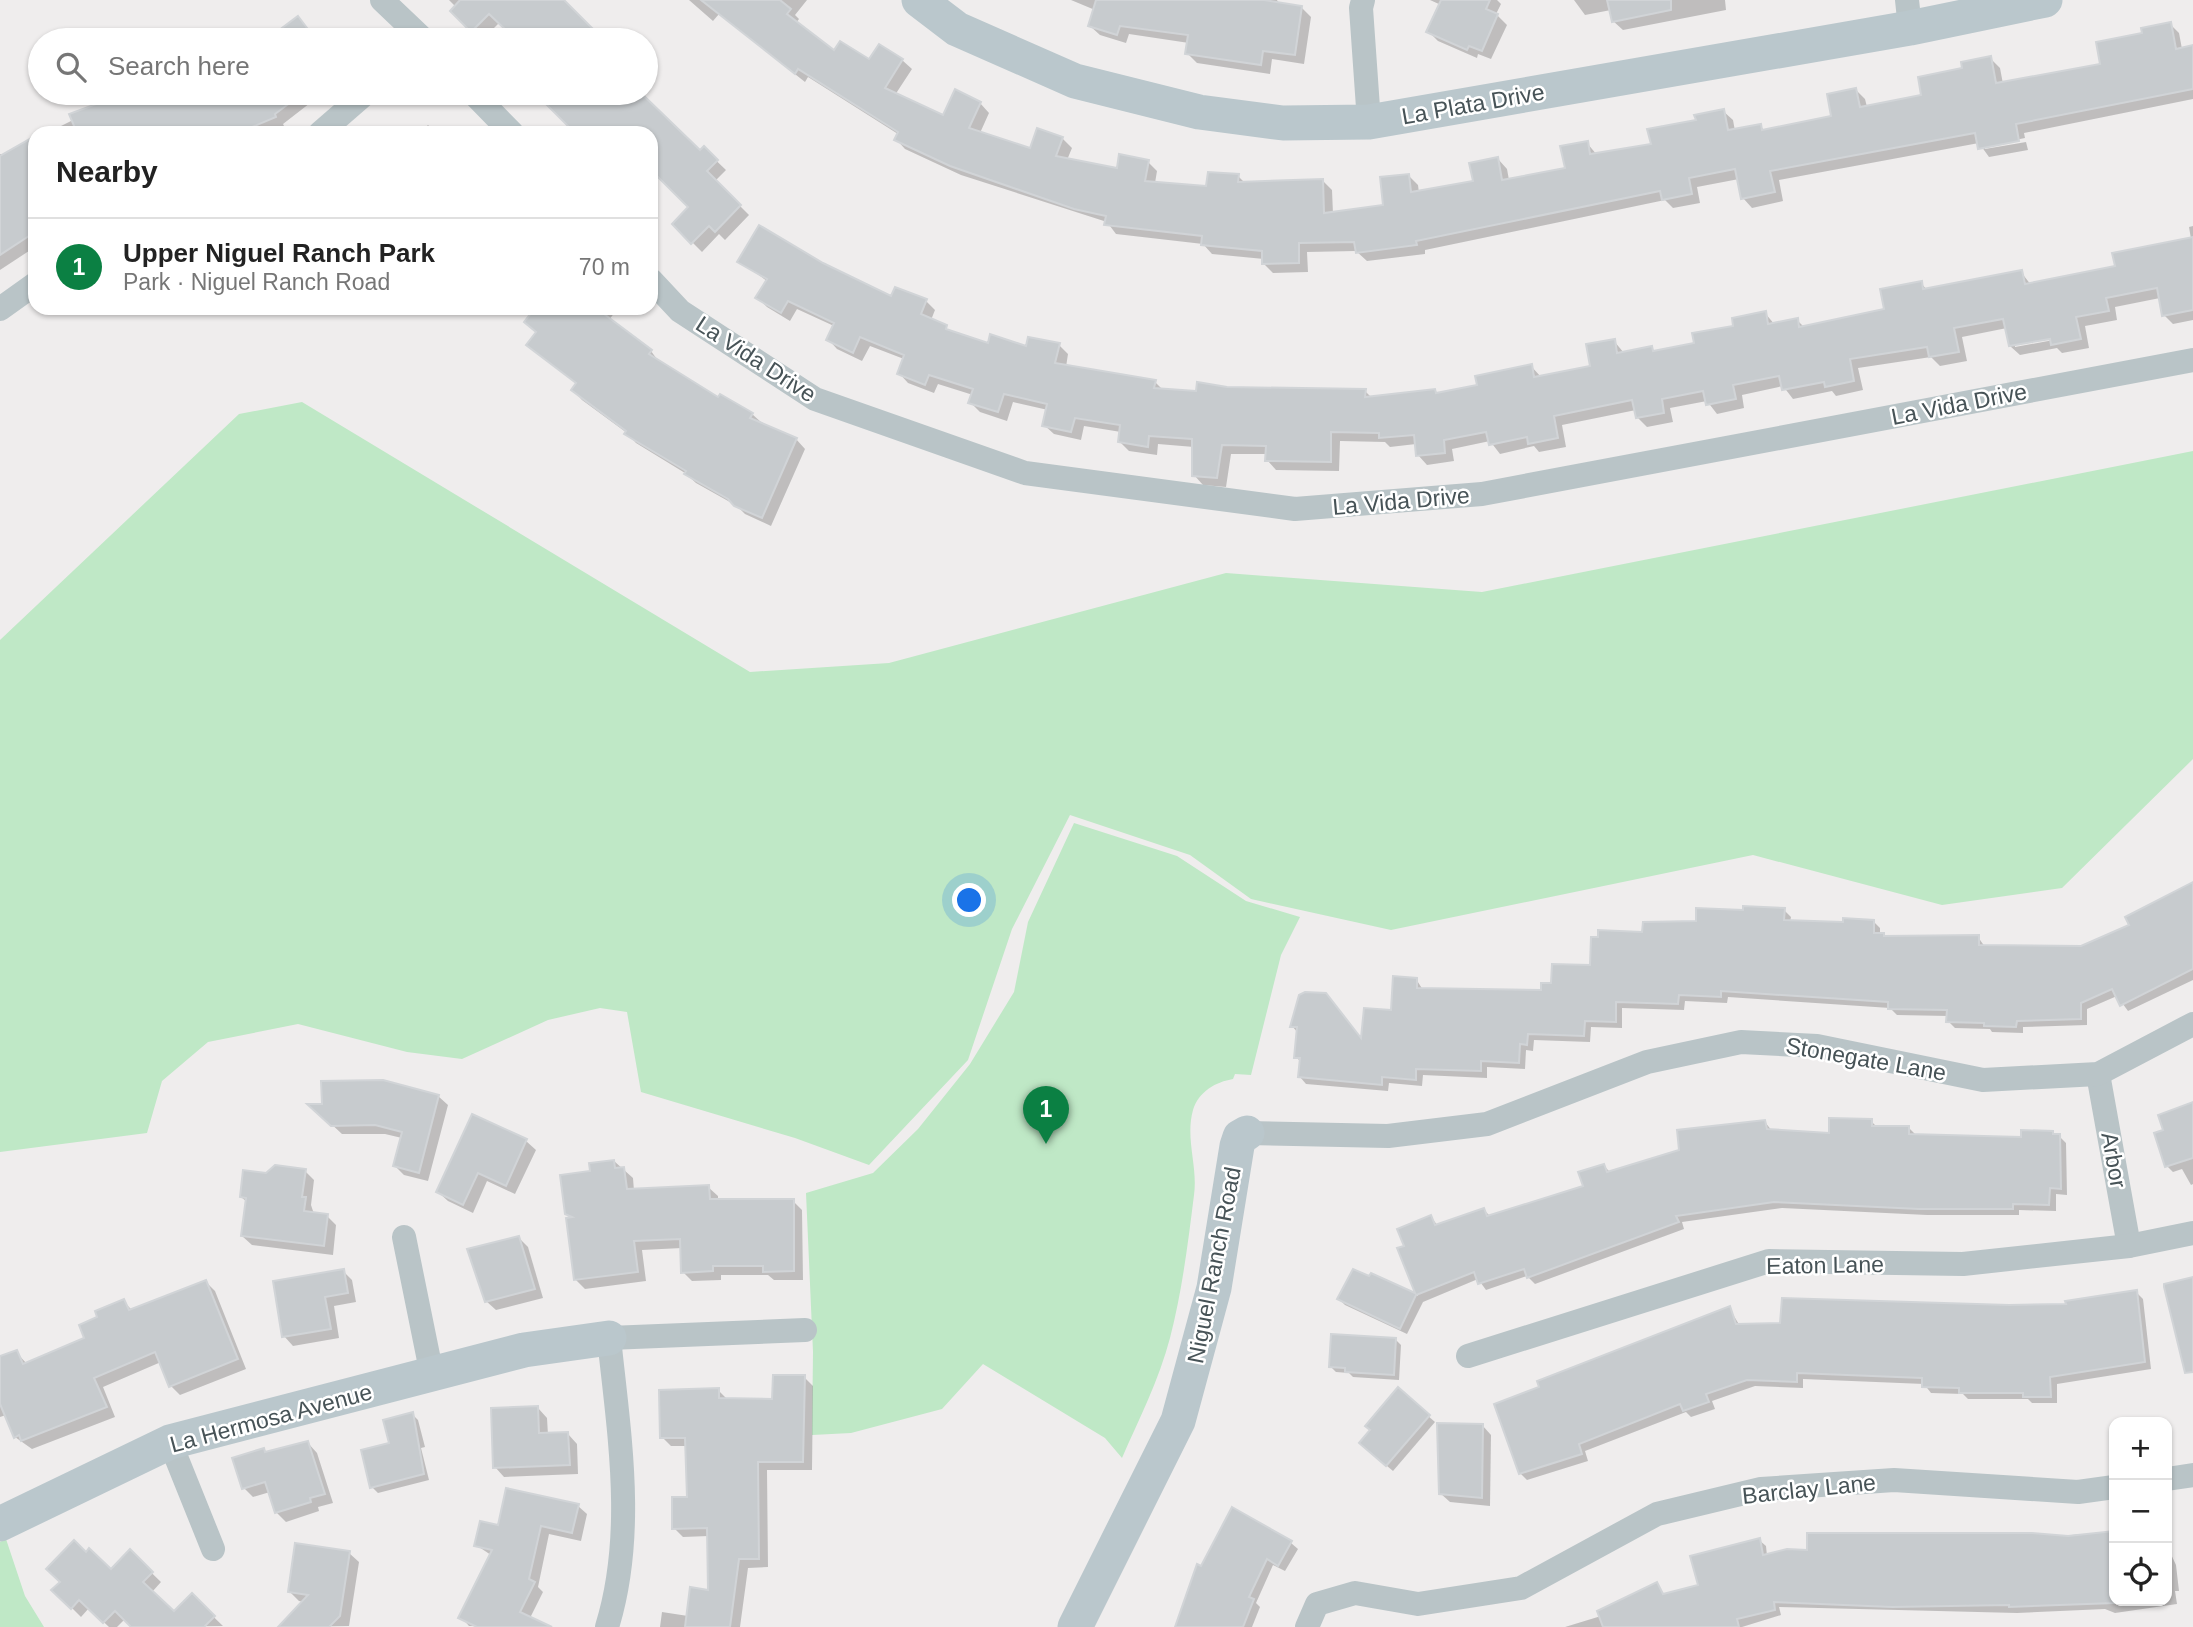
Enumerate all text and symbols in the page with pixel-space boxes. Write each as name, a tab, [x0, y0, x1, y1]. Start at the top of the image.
search box	[28, 28, 658, 105]
icon: search	[52, 48, 90, 86]
text: Search here	[108, 51, 250, 81]
street label: La Plata Drive	[1400, 79, 1546, 129]
text: Nearby	[56, 155, 158, 188]
text: Upper Niguel Ranch Park	[123, 238, 435, 268]
text: 1	[73, 254, 85, 280]
text: 70 m	[579, 254, 630, 280]
text: Park · Niguel Ranch Road	[123, 269, 390, 295]
street label: La Vida Drive	[691, 311, 821, 407]
street label: La Vida Drive	[1889, 378, 2029, 430]
street label: La Vida Drive	[1331, 482, 1471, 520]
your location	[952, 883, 986, 917]
street label: Stonegate Lane	[1784, 1032, 1948, 1086]
pin: 1	[1023, 1086, 1069, 1144]
street label: Arbor	[2096, 1130, 2132, 1190]
street label: Niguel Ranch Road	[1182, 1165, 1246, 1365]
street label: Eaton Lane	[1766, 1251, 1884, 1279]
street label: La Hermosa Avenue	[167, 1379, 375, 1457]
map controls	[2109, 1417, 2172, 1606]
button: +	[2109, 1417, 2172, 1480]
street label: Barclay Lane	[1741, 1469, 1877, 1509]
button: −	[2109, 1480, 2172, 1543]
button: locate	[2109, 1543, 2172, 1606]

